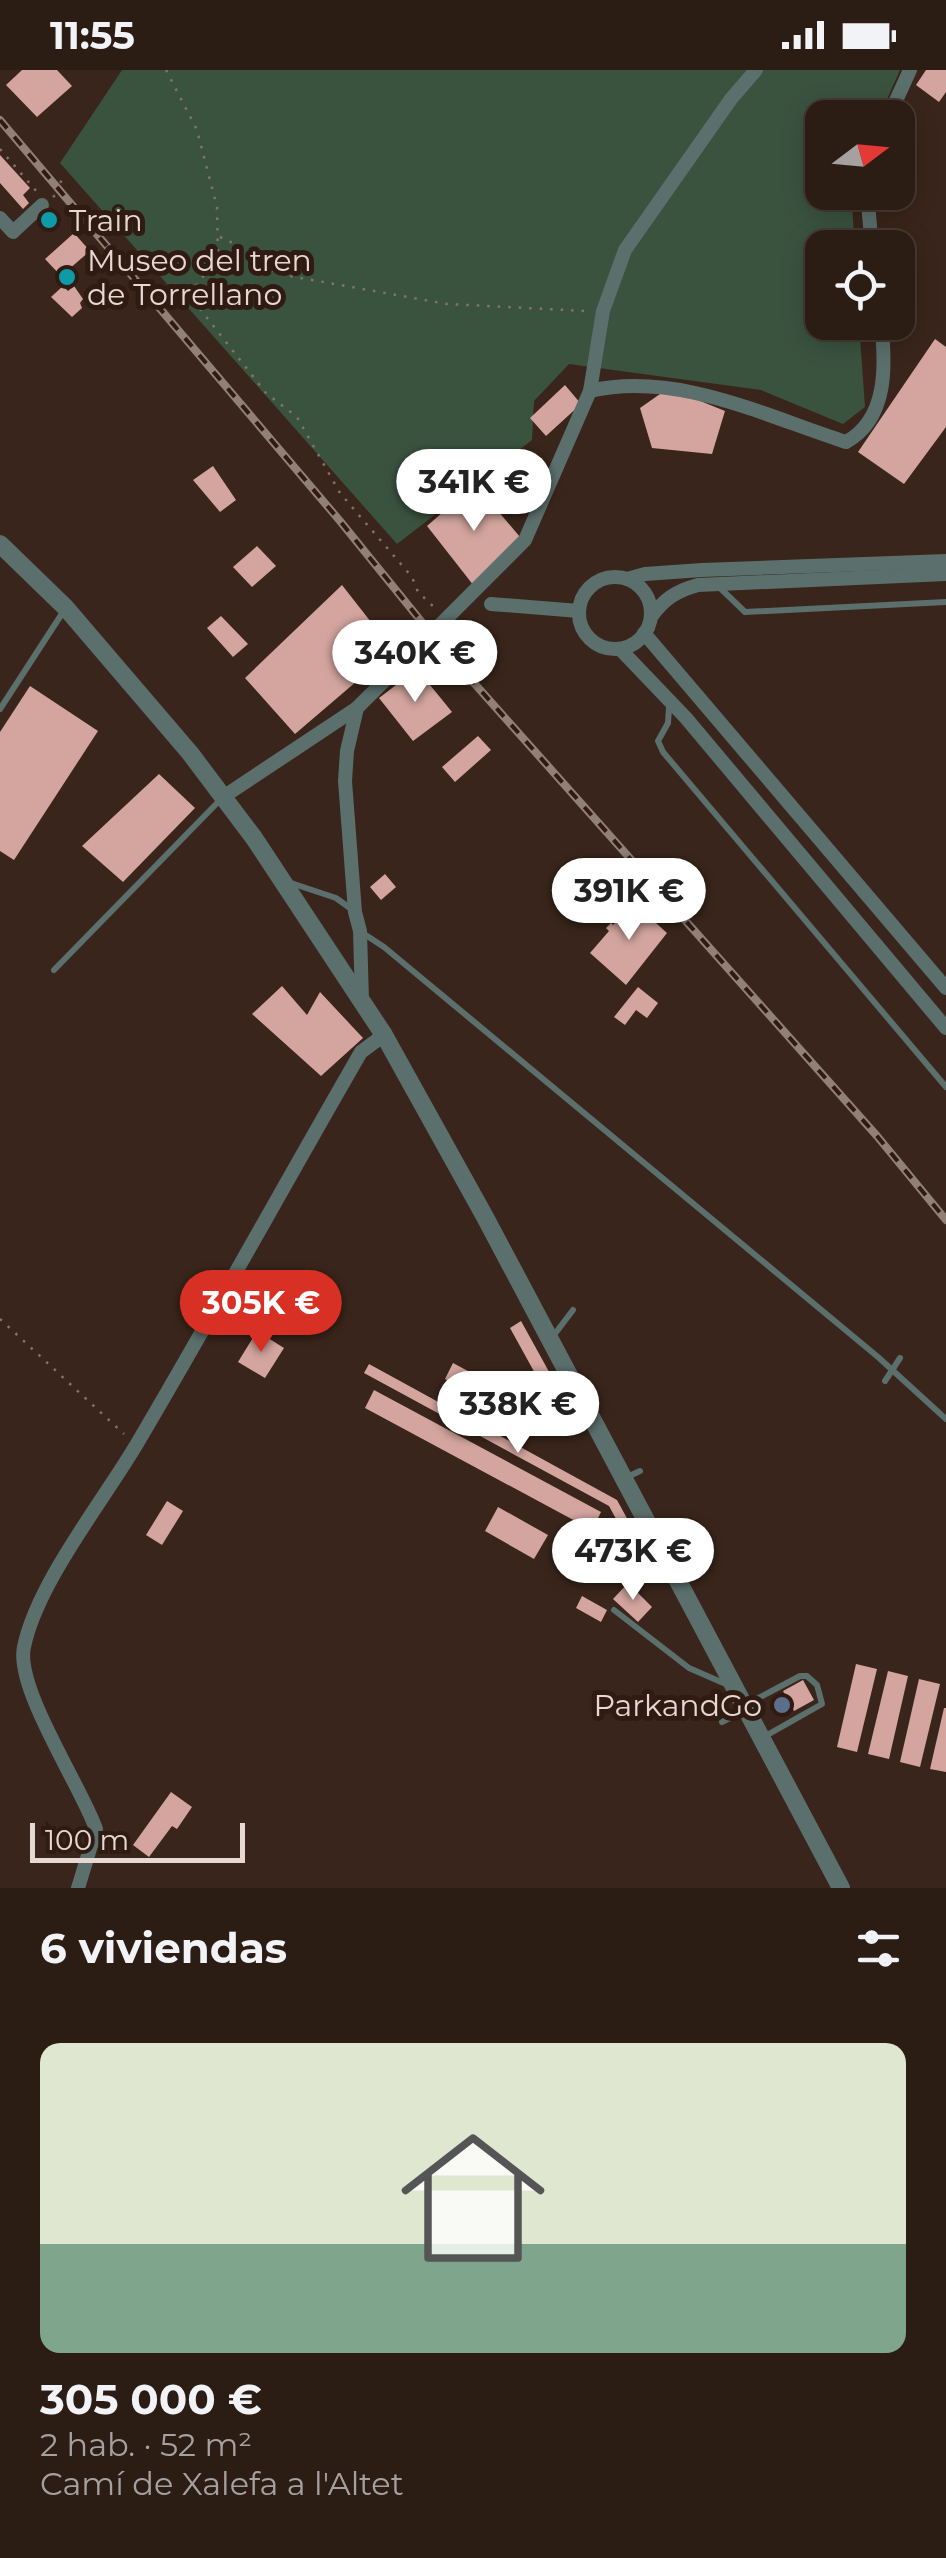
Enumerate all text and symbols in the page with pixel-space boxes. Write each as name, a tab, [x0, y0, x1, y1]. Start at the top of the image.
text: 11:55	[50, 12, 135, 59]
north arrow	[805, 100, 915, 210]
map controls	[805, 100, 915, 340]
place label: Train	[69, 202, 143, 239]
marker: Train	[38, 209, 60, 231]
button: locate	[805, 230, 915, 340]
place label: Museo del tren de Torrellano	[87, 242, 312, 313]
marker: Museo del tren de Torrellano	[56, 266, 78, 288]
pin: 341K €	[393, 449, 555, 534]
text: 341K €	[418, 462, 530, 501]
pin: 340K €	[334, 620, 496, 705]
text: 340K €	[354, 633, 476, 672]
pin: 391K €	[548, 858, 710, 943]
text: 391K €	[574, 871, 684, 910]
pin: 305K €	[180, 1270, 342, 1355]
text: 305K €	[202, 1283, 320, 1322]
pin: 338K €	[437, 1371, 599, 1456]
text: 338K €	[459, 1384, 577, 1423]
pin: 473K €	[552, 1518, 714, 1603]
text: 473K €	[574, 1531, 692, 1570]
place label: ParkandGo	[593, 1687, 762, 1724]
marker: ParkandGo	[771, 1694, 793, 1716]
scale bar	[30, 1818, 245, 1862]
text: 100 m	[45, 1823, 129, 1857]
icon: filters	[851, 1921, 906, 1976]
text: 6 viviendas	[40, 1922, 287, 1974]
icon: home	[383, 2108, 563, 2288]
text: 305 000 €	[40, 2373, 262, 2425]
text: 2 hab. · 52 m²	[40, 2425, 252, 2464]
text: Camí de Xalefa a l'Altet	[40, 2464, 404, 2503]

